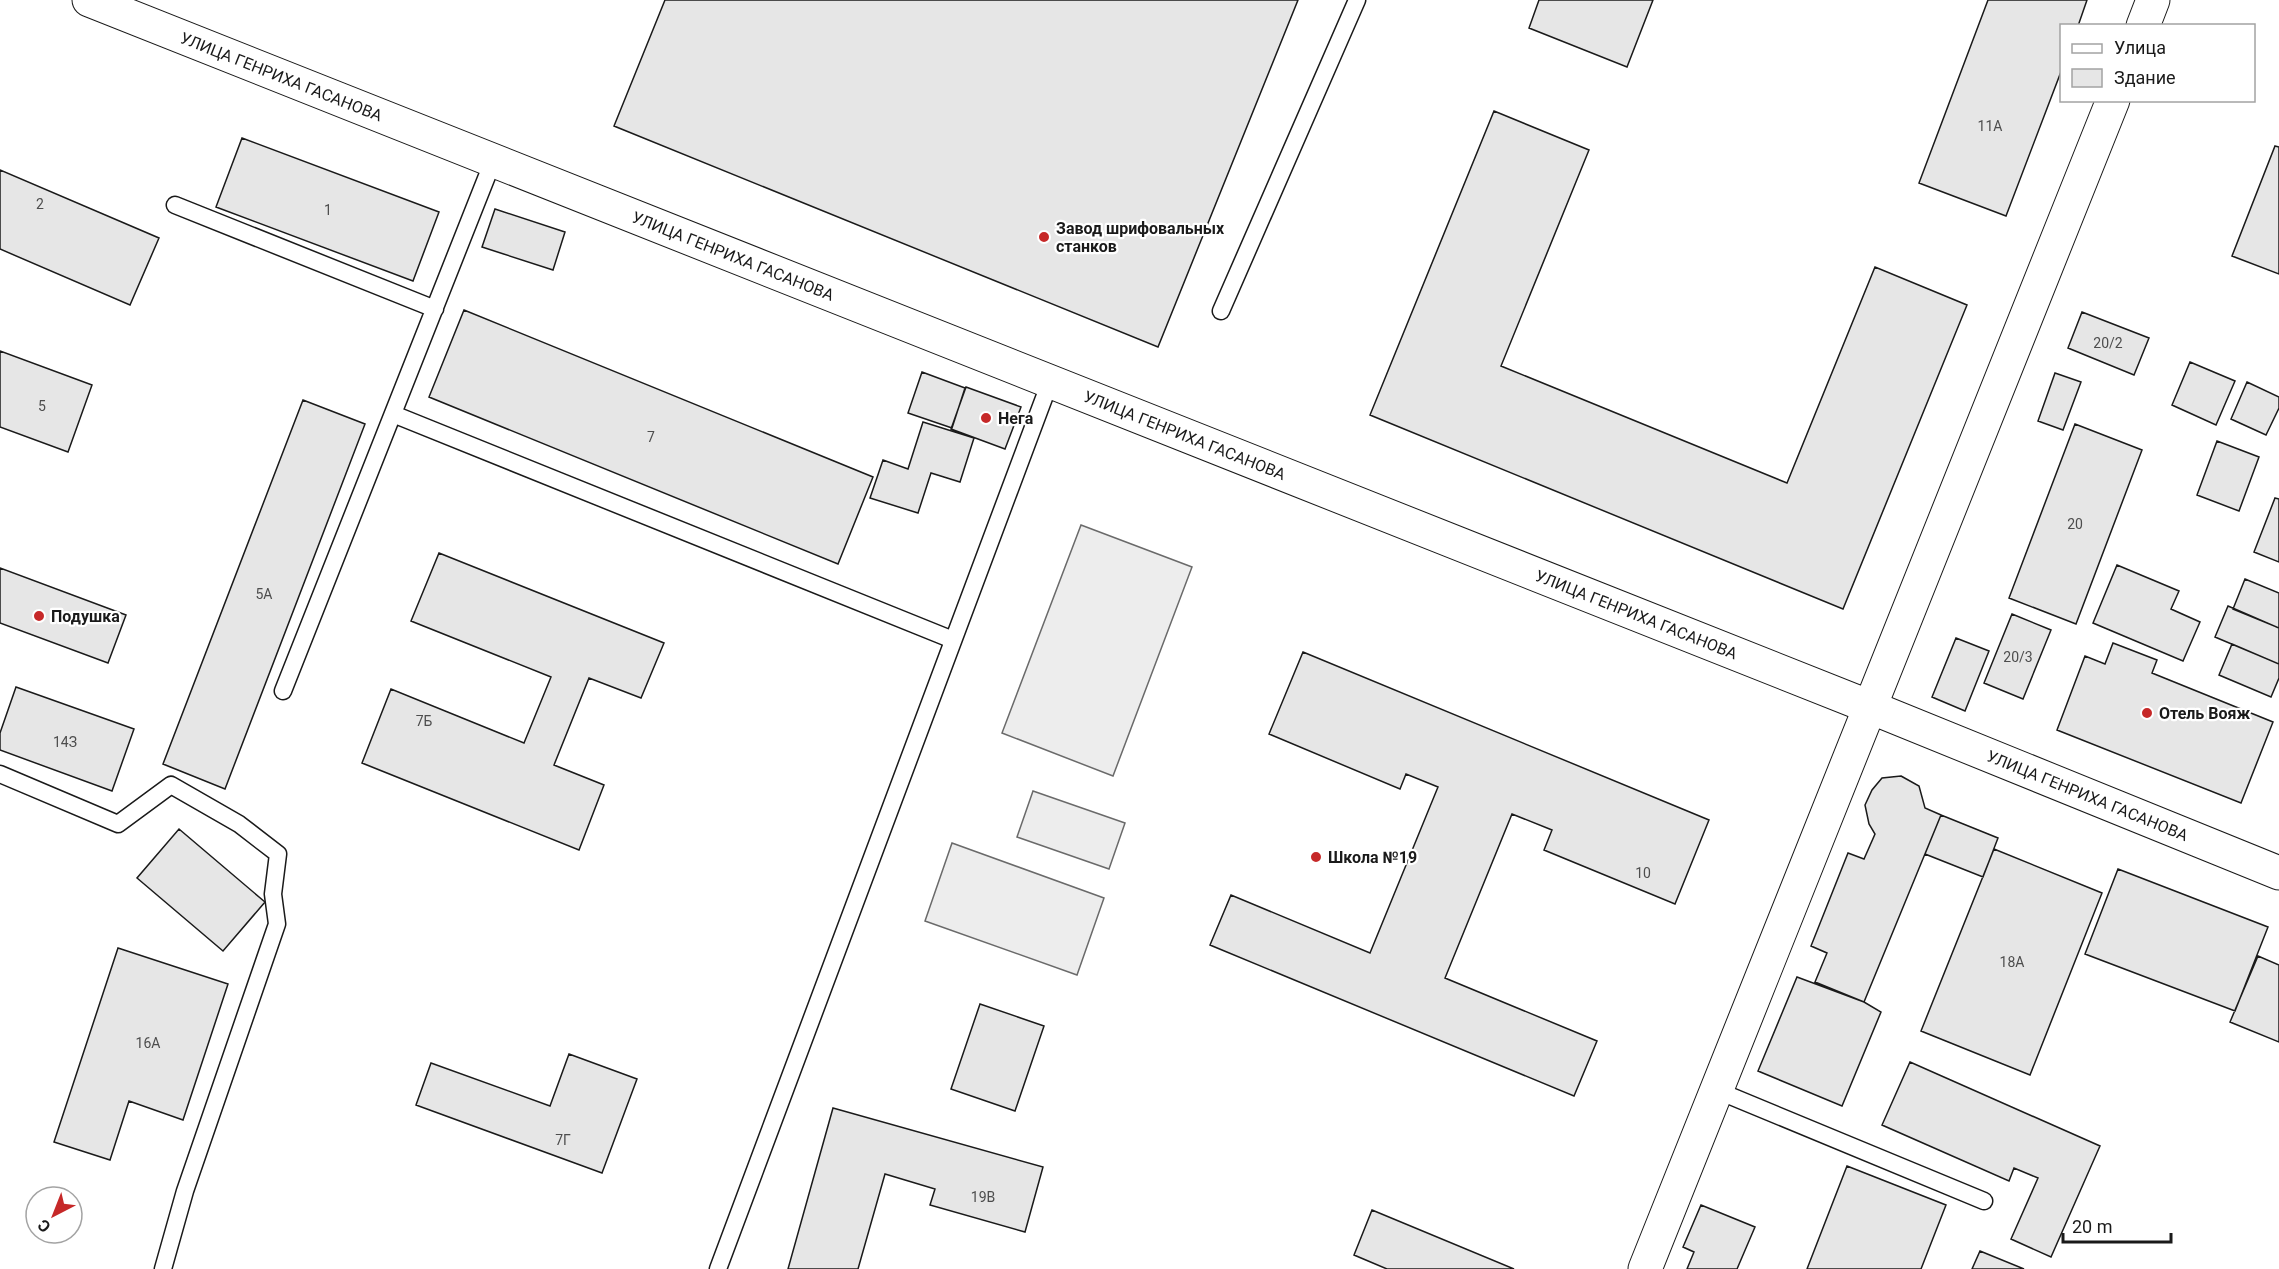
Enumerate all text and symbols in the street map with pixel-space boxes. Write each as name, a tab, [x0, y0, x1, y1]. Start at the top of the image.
legend	[2060, 24, 2255, 102]
street label: УЛИЦА ГЕНРИХА ГАСАНОВА	[178, 28, 385, 126]
text: Улица	[2114, 37, 2166, 58]
text: Здание	[2114, 67, 2176, 88]
house number: 11А	[1978, 118, 2002, 134]
house number: 2	[36, 196, 44, 212]
house number: 1	[324, 202, 332, 218]
street label: УЛИЦА ГЕНРИХА ГАСАНОВА	[629, 208, 837, 305]
place label: Завод шрифовальных станков	[1056, 219, 1225, 256]
marker: Завод шрифовальных станков	[1037, 230, 1051, 244]
house number: 20/2	[2093, 335, 2123, 351]
street label: УЛИЦА ГЕНРИХА ГАСАНОВА	[1081, 387, 1289, 484]
house number: 5	[38, 398, 46, 414]
place label: Нега	[998, 409, 1034, 428]
marker: Нега	[979, 411, 993, 425]
house number: 7	[647, 429, 655, 445]
house number: 20	[2067, 516, 2083, 532]
street label: УЛИЦА ГЕНРИХА ГАСАНОВА	[1533, 566, 1741, 664]
house number: 5А	[255, 586, 273, 602]
place label: Подушка	[51, 607, 120, 626]
marker: Подушка	[32, 609, 46, 623]
house number: 20/3	[2003, 649, 2033, 665]
place label: Отель Вояж	[2159, 704, 2250, 723]
marker: Отель Вояж	[2140, 706, 2154, 720]
house number: 7Б	[416, 713, 433, 729]
house number: 14З	[53, 734, 77, 750]
street label: УЛИЦА ГЕНРИХА ГАСАНОВА	[1984, 746, 2191, 845]
place label: Школа №19	[1328, 848, 1417, 867]
marker: Школа №19	[1309, 850, 1323, 864]
house number: 10	[1635, 865, 1651, 881]
house number: 18А	[2000, 954, 2024, 970]
house number: 16А	[136, 1035, 160, 1051]
house number: 7Г	[555, 1132, 571, 1148]
north arrow	[24, 1185, 84, 1245]
house number: 19В	[971, 1189, 995, 1205]
scale bar	[2063, 1206, 2171, 1244]
text: С	[34, 1215, 55, 1236]
text: 20 m	[2072, 1216, 2112, 1237]

